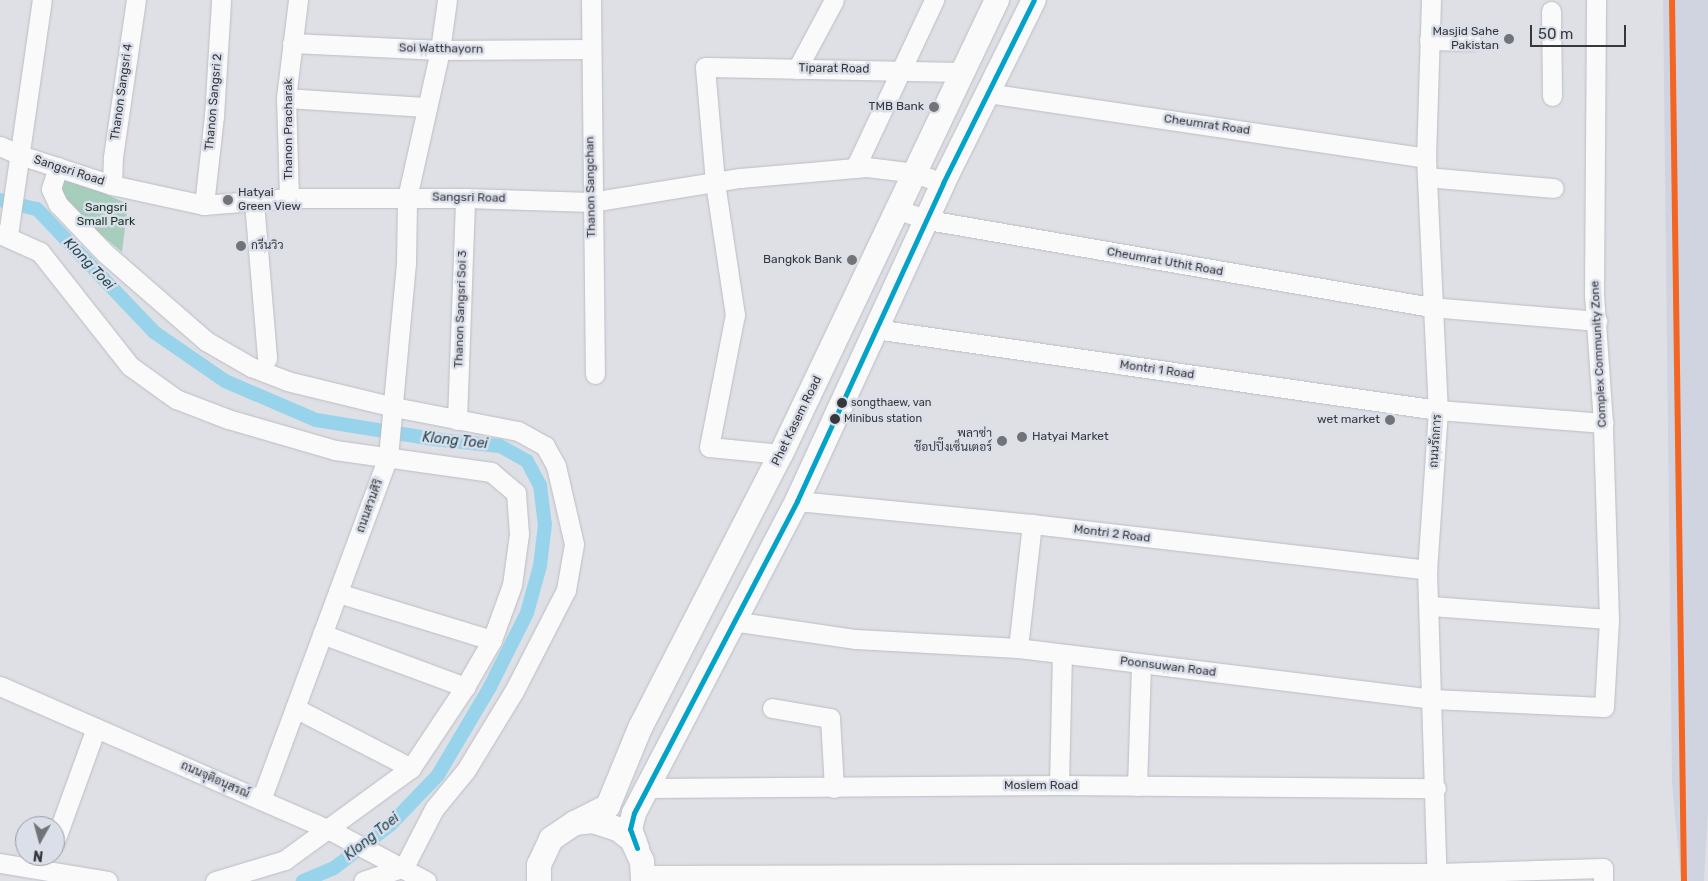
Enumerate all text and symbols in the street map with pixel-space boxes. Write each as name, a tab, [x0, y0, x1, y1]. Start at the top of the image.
scale bar	[1533, 15, 1629, 47]
place label: Masjid Sahe Pakistan	[1433, 25, 1499, 53]
text: 50 m	[1538, 25, 1573, 43]
marker: Masjid Sahe Pakistan	[1503, 33, 1515, 45]
street label: Soi Watthayorn	[399, 41, 483, 57]
street label: Thanon Sangsri 4	[108, 43, 136, 141]
street label: Thanon Sangsri 2	[203, 53, 225, 151]
street label: Tiparat Road	[799, 61, 869, 77]
street label: Thanon Pracharak	[282, 78, 296, 180]
place label: TMB Bank	[868, 100, 924, 114]
marker: TMB Bank	[928, 101, 940, 113]
street label: Cheumrat Road	[1163, 112, 1251, 138]
street label: Thanon Sangchan	[583, 136, 599, 238]
street label: Sangsri Road	[32, 153, 106, 189]
place label: Hatyai Green View	[238, 186, 301, 214]
street label: Sangsri Road	[432, 190, 506, 206]
marker: Hatyai Green View	[222, 194, 234, 206]
park label: Sangsri Small Park	[77, 201, 135, 229]
water label: Klong Toei	[60, 234, 118, 294]
place label: กรีนวิว	[251, 239, 284, 253]
marker: กรีนวิว	[235, 240, 247, 252]
street label: Cheumrat Uthit Road	[1106, 245, 1224, 279]
street label: Thanon Sangsri Soi 3	[452, 250, 470, 368]
place label: Bangkok Bank	[763, 253, 842, 267]
marker: Bangkok Bank	[846, 254, 858, 266]
street label: Complex Community Zone	[1588, 280, 1610, 428]
street label: Montri 1 Road	[1119, 358, 1195, 382]
street label: Phet Kasem Road	[769, 374, 825, 468]
place label: songthaew, van	[851, 396, 932, 410]
marker: songthaew, van	[837, 398, 847, 408]
place label: Minibus station	[844, 412, 922, 426]
place label: wet market	[1317, 413, 1380, 427]
marker: Minibus station	[830, 414, 840, 424]
marker: wet market	[1384, 414, 1396, 426]
street label: ถนนรัถการ	[1427, 414, 1445, 468]
place label: พลาซ่า ช๊อปปิ๊งเซ็นเตอร์	[914, 427, 992, 455]
water label: Klong Toei	[421, 429, 489, 453]
place label: Hatyai Market	[1032, 430, 1109, 444]
marker: Hatyai Market	[1016, 431, 1028, 443]
marker: พลาซ่า ช๊อปปิ๊งเซ็นเตอร์	[996, 435, 1008, 447]
street label: ถนนสวนศิริ	[354, 477, 386, 535]
street label: Montri 2 Road	[1073, 522, 1151, 546]
street label: Poonsuwan Road	[1119, 654, 1217, 680]
street label: ถนนจุติอนุสรณ์	[178, 758, 252, 802]
street label: Moslem Road	[1004, 779, 1078, 793]
water label: Klong Toei	[341, 810, 403, 864]
north arrow	[15, 816, 65, 866]
text: N	[32, 846, 44, 864]

